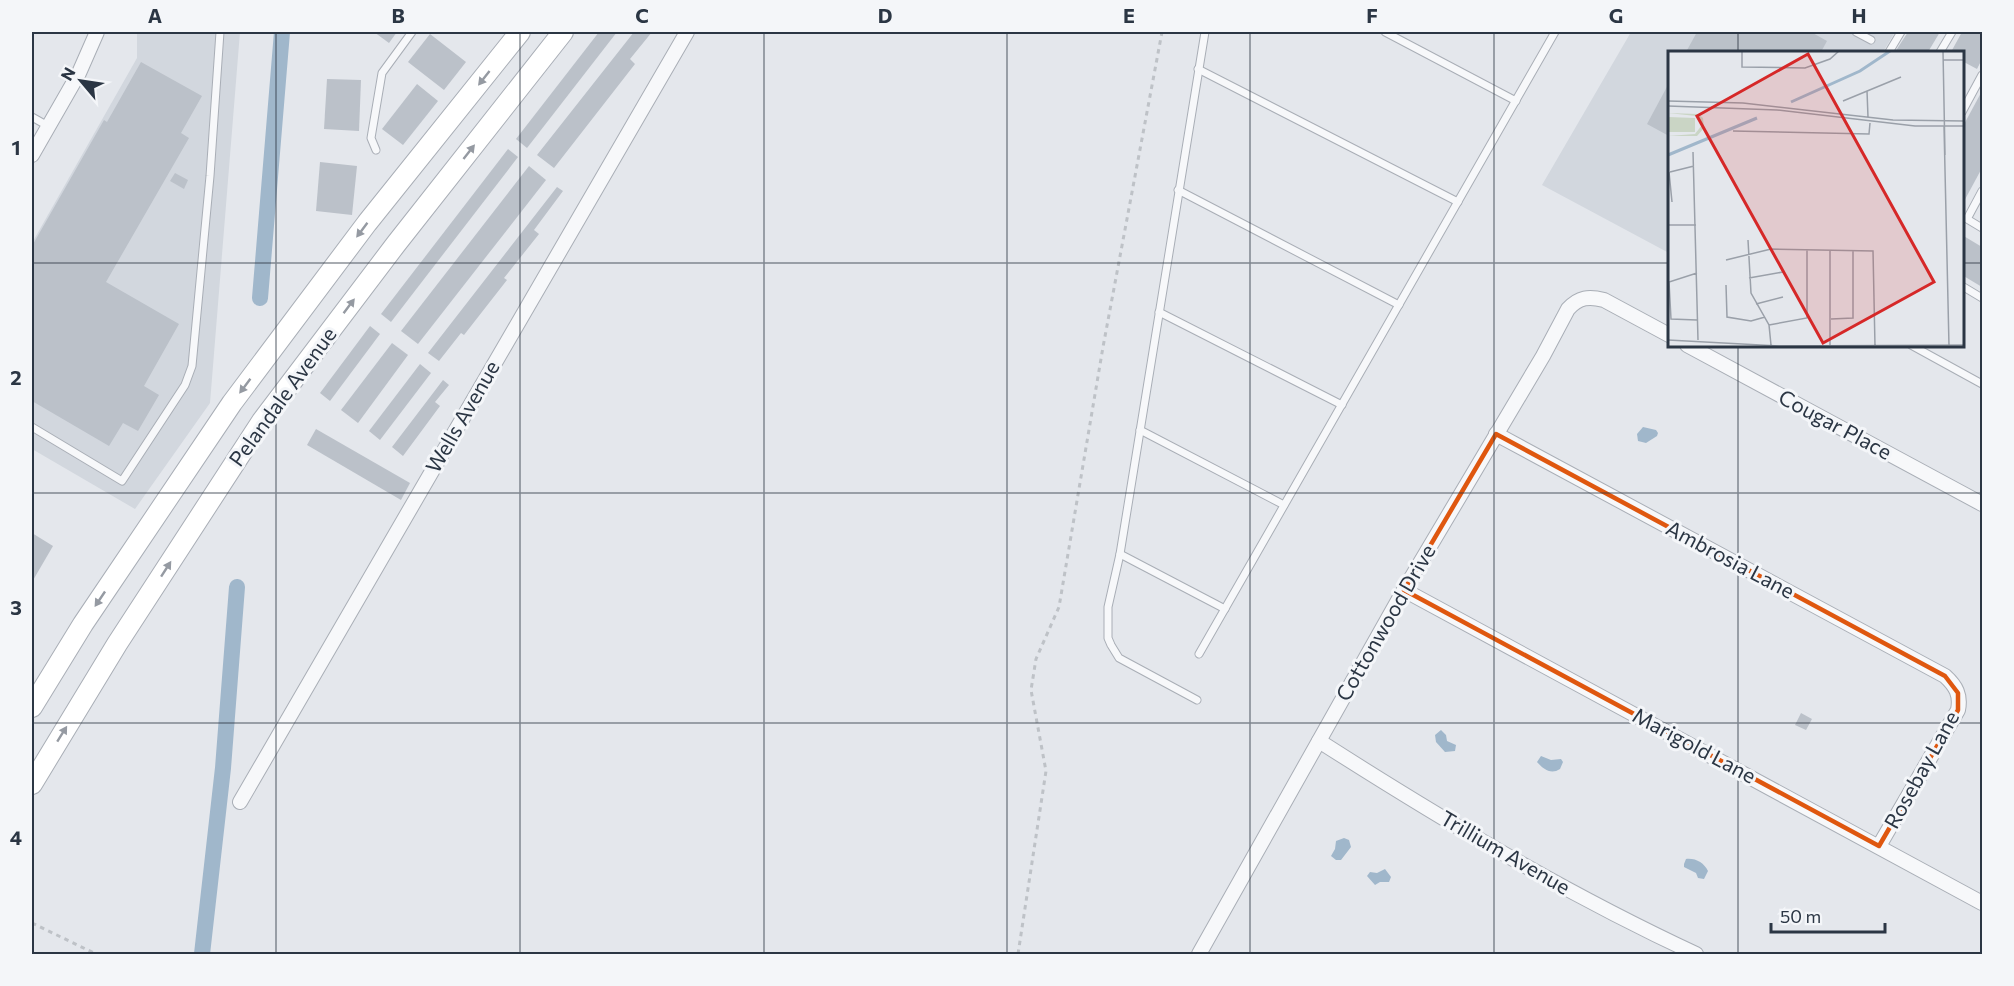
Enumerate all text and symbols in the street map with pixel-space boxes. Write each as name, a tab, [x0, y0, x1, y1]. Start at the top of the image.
text: A	[148, 3, 162, 27]
text: B	[391, 3, 405, 27]
text: C	[635, 3, 649, 27]
text: D	[878, 3, 892, 27]
text: E	[1123, 3, 1135, 27]
text: F	[1366, 3, 1378, 27]
text: G	[1609, 3, 1623, 27]
text: H	[1852, 3, 1867, 27]
north arrow	[51, 51, 111, 111]
inset map	[1668, 51, 1963, 346]
text: N	[56, 64, 79, 83]
one-way arrow	[478, 70, 490, 85]
text: 1	[11, 135, 21, 159]
one-way arrow	[462, 144, 474, 159]
one-way arrow	[356, 222, 369, 238]
one-way arrow	[343, 298, 355, 313]
street label: Pelandale Avenue	[223, 322, 341, 471]
street label: Wells Avenue	[420, 356, 504, 477]
text: 2	[10, 365, 22, 389]
one-way arrow	[239, 377, 251, 393]
street label: Cougar Place	[1775, 383, 1896, 464]
street label: Ambrosia Lane	[1662, 514, 1799, 603]
street label: Cottonwood Drive	[1330, 540, 1440, 705]
one-way arrow	[160, 561, 171, 577]
one-way arrow	[94, 591, 105, 607]
text: 3	[10, 595, 22, 619]
street label: Marigold Lane	[1629, 702, 1761, 788]
street label: Rosebay Lane	[1878, 706, 1963, 832]
one-way arrow	[56, 726, 67, 742]
street label: Trillium Avenue	[1436, 804, 1575, 899]
text: 4	[10, 825, 22, 849]
scale bar	[1771, 896, 1885, 934]
text: 50 m	[1780, 905, 1821, 927]

